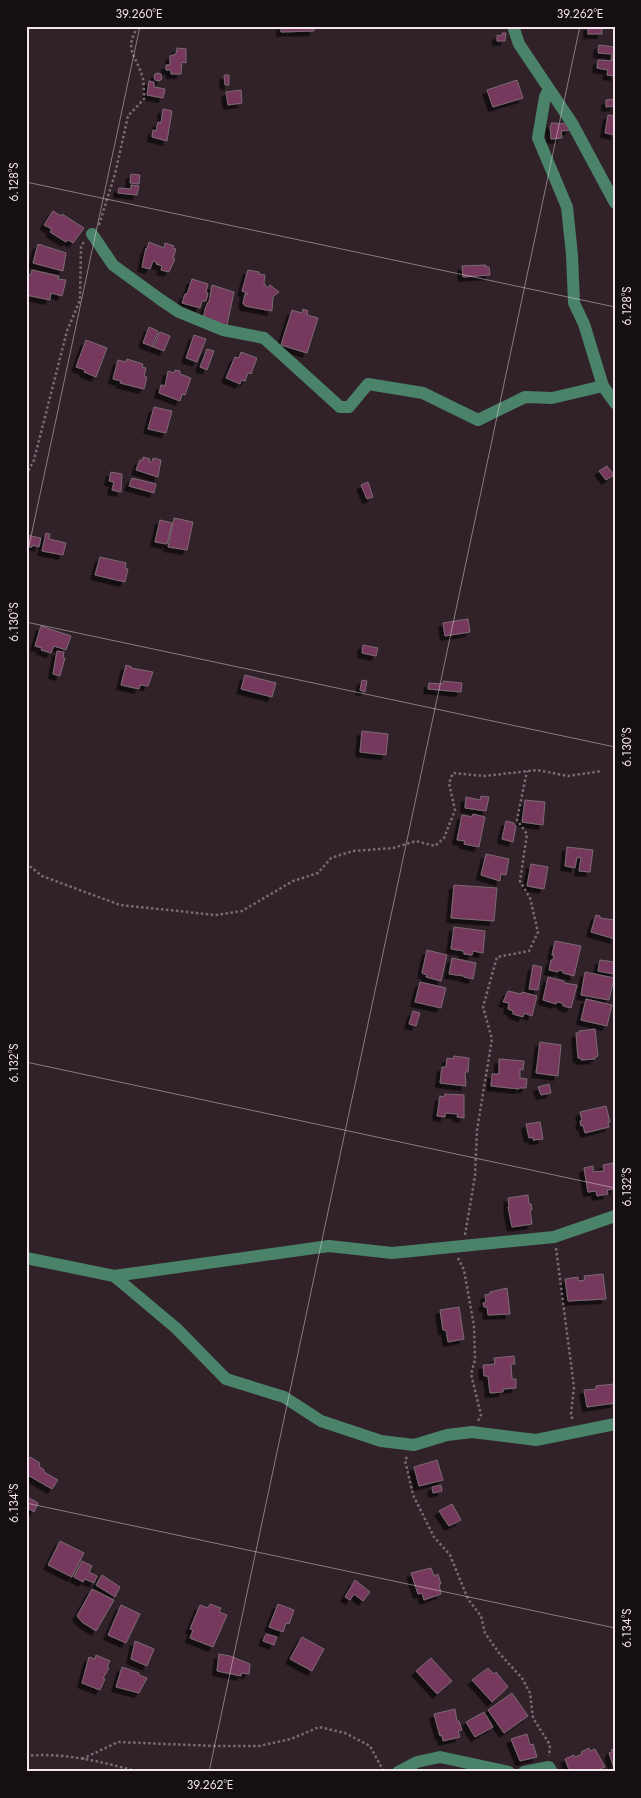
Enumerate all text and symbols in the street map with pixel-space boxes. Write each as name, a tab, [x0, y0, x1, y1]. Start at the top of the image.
text: 39.260°E	[115, 5, 163, 23]
text: 39.262°E	[557, 5, 603, 23]
text: 6.128°S	[5, 162, 23, 202]
text: 6.128°S	[618, 286, 636, 326]
text: 6.130°S	[5, 602, 23, 642]
text: 6.130°S	[618, 727, 636, 767]
text: 6.132°S	[5, 1043, 23, 1083]
text: 6.132°S	[618, 1167, 636, 1207]
text: 6.134°S	[5, 1483, 23, 1523]
text: 6.134°S	[618, 1608, 636, 1648]
text: 39.262°E	[187, 1776, 233, 1794]

